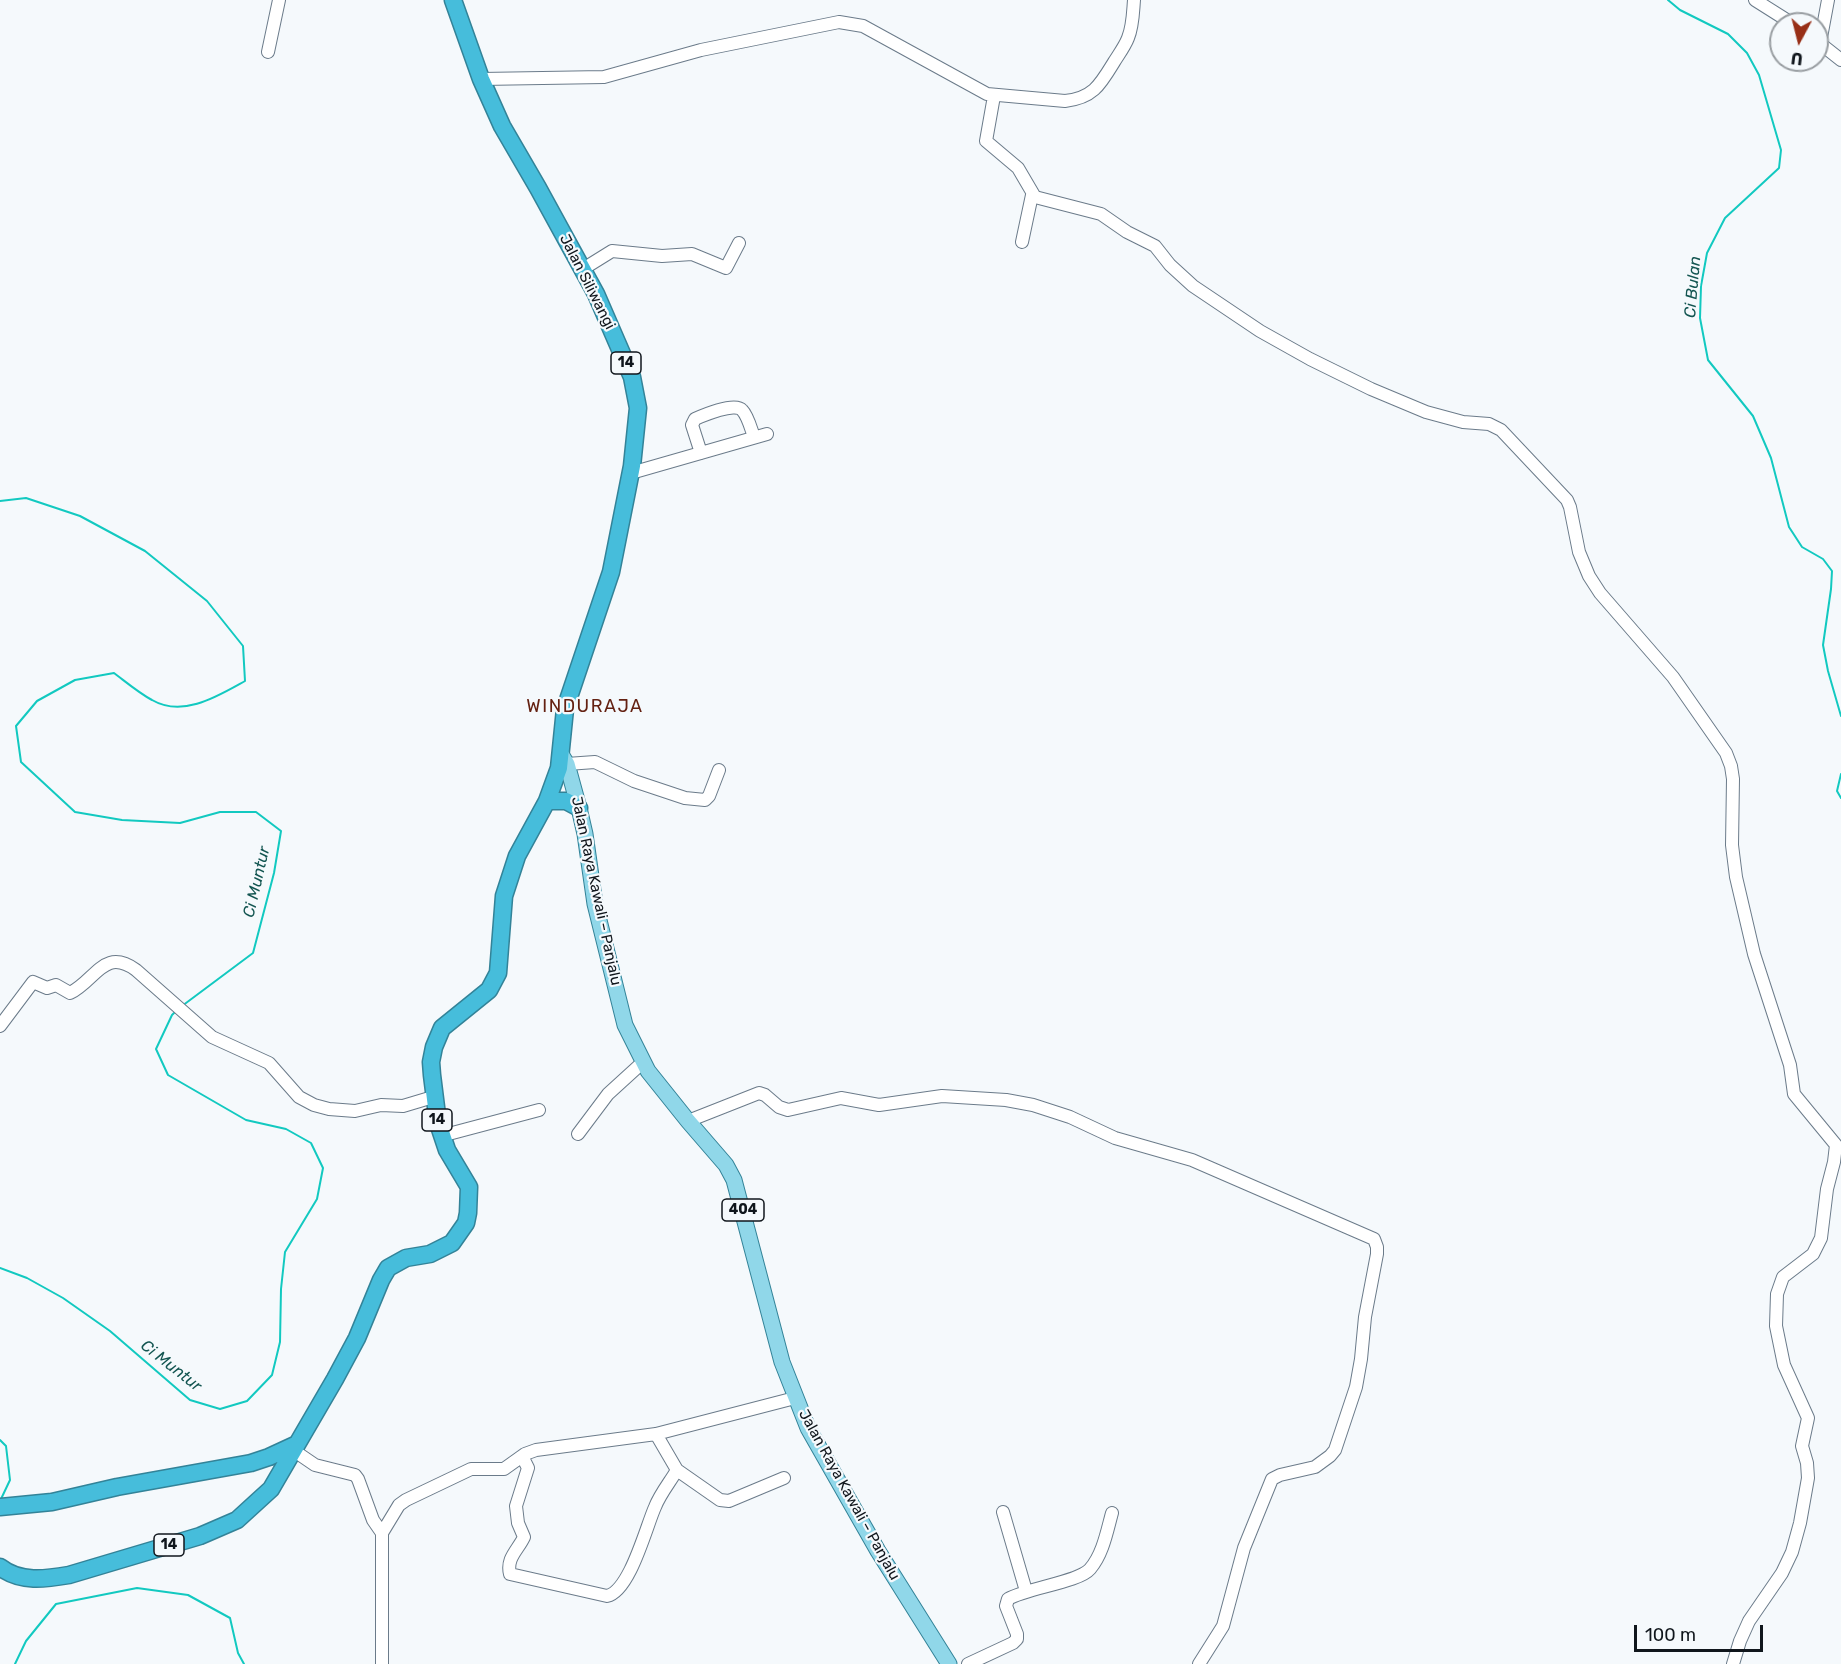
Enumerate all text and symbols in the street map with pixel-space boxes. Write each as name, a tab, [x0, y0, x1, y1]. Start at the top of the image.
north arrow	[1769, 12, 1829, 72]
text: U	[1790, 48, 1804, 69]
street label: Jalan Siliwangi	[555, 231, 619, 333]
water label: Ci Bulan	[1681, 255, 1705, 319]
road number: 14	[611, 352, 641, 374]
district label: WINDURAJA	[526, 696, 644, 718]
street label: Jalan Raya Kawali – Panjalu	[567, 795, 625, 987]
water label: Ci Muntur	[240, 845, 274, 919]
road number: 14	[422, 1109, 452, 1131]
road number: 404	[722, 1199, 764, 1221]
water label: Ci Muntur	[137, 1336, 205, 1396]
street label: Jalan Raya Kawali – Panjalu	[794, 1407, 904, 1583]
road number: 14	[154, 1534, 184, 1556]
scale bar	[1637, 1613, 1766, 1651]
text: 100 m	[1645, 1624, 1696, 1646]

